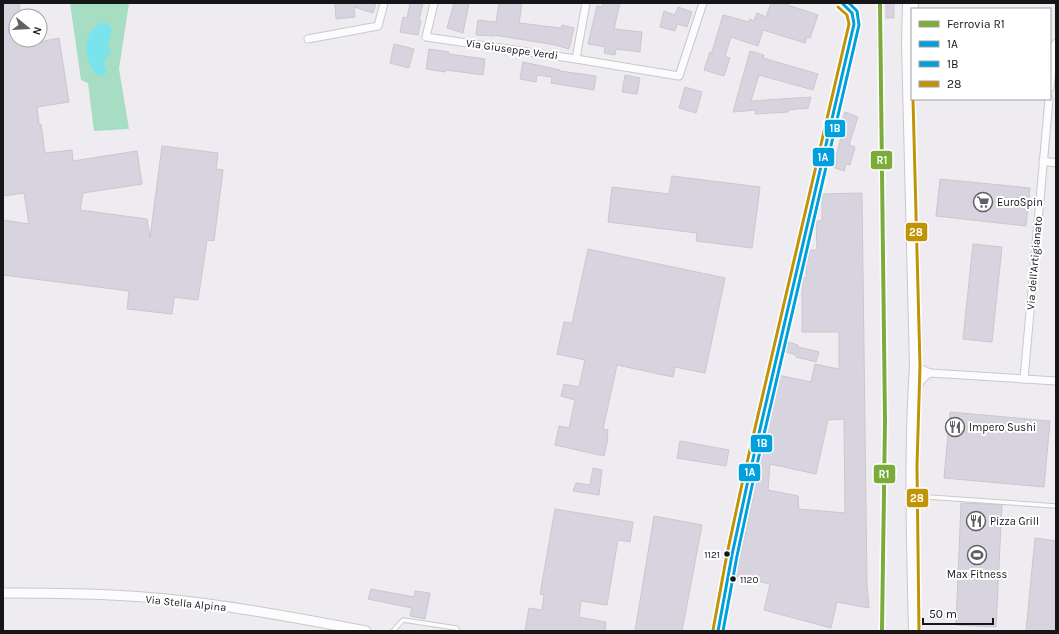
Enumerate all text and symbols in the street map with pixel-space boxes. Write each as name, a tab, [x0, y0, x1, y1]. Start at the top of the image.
north arrow	[8, 8, 48, 48]
legend	[911, 8, 1051, 100]
text: Ferrovia R1	[947, 17, 1005, 31]
text: N	[30, 25, 44, 37]
street label: Via Giuseppe Verdi	[465, 37, 559, 62]
text: 1A	[947, 37, 958, 51]
text: 1B	[947, 57, 958, 71]
text: 28	[947, 77, 961, 91]
line badge: 1B	[824, 119, 846, 138]
text: 1B	[829, 122, 841, 135]
line badge: 1A	[812, 147, 835, 167]
line badge: R1	[870, 150, 893, 170]
text: 1A	[818, 151, 829, 164]
text: R1	[876, 154, 888, 167]
supermarket icon: EuroSpin	[972, 191, 994, 213]
place label: EuroSpin	[997, 196, 1043, 209]
street label: Via dell'Artigianato	[1024, 216, 1045, 310]
line badge: 28	[905, 222, 928, 242]
text: 28	[909, 226, 923, 239]
restaurant icon: Impero Sushi	[944, 416, 966, 438]
place label: Impero Sushi	[969, 421, 1036, 434]
line badge: 1B	[750, 434, 773, 453]
text: 1B	[756, 437, 768, 450]
line badge: 1A	[738, 463, 761, 482]
line badge: R1	[873, 464, 896, 484]
text: 1A	[745, 466, 756, 479]
text: R1	[878, 468, 890, 481]
line badge: 28	[906, 488, 929, 508]
text: 28	[910, 492, 924, 505]
restaurant icon: Pizza Grill	[965, 510, 987, 532]
place label: Pizza Grill	[990, 515, 1039, 528]
sports icon: Max Fitness	[966, 544, 988, 566]
place label: 1121	[704, 549, 720, 561]
marker: 1121	[722, 549, 732, 559]
place label: Max Fitness	[947, 568, 1008, 581]
marker: 1120	[728, 574, 738, 584]
place label: 1120	[740, 574, 758, 586]
street label: Via Stella Alpina	[145, 593, 227, 614]
scale bar	[923, 600, 993, 626]
text: 50 m	[929, 607, 957, 621]

